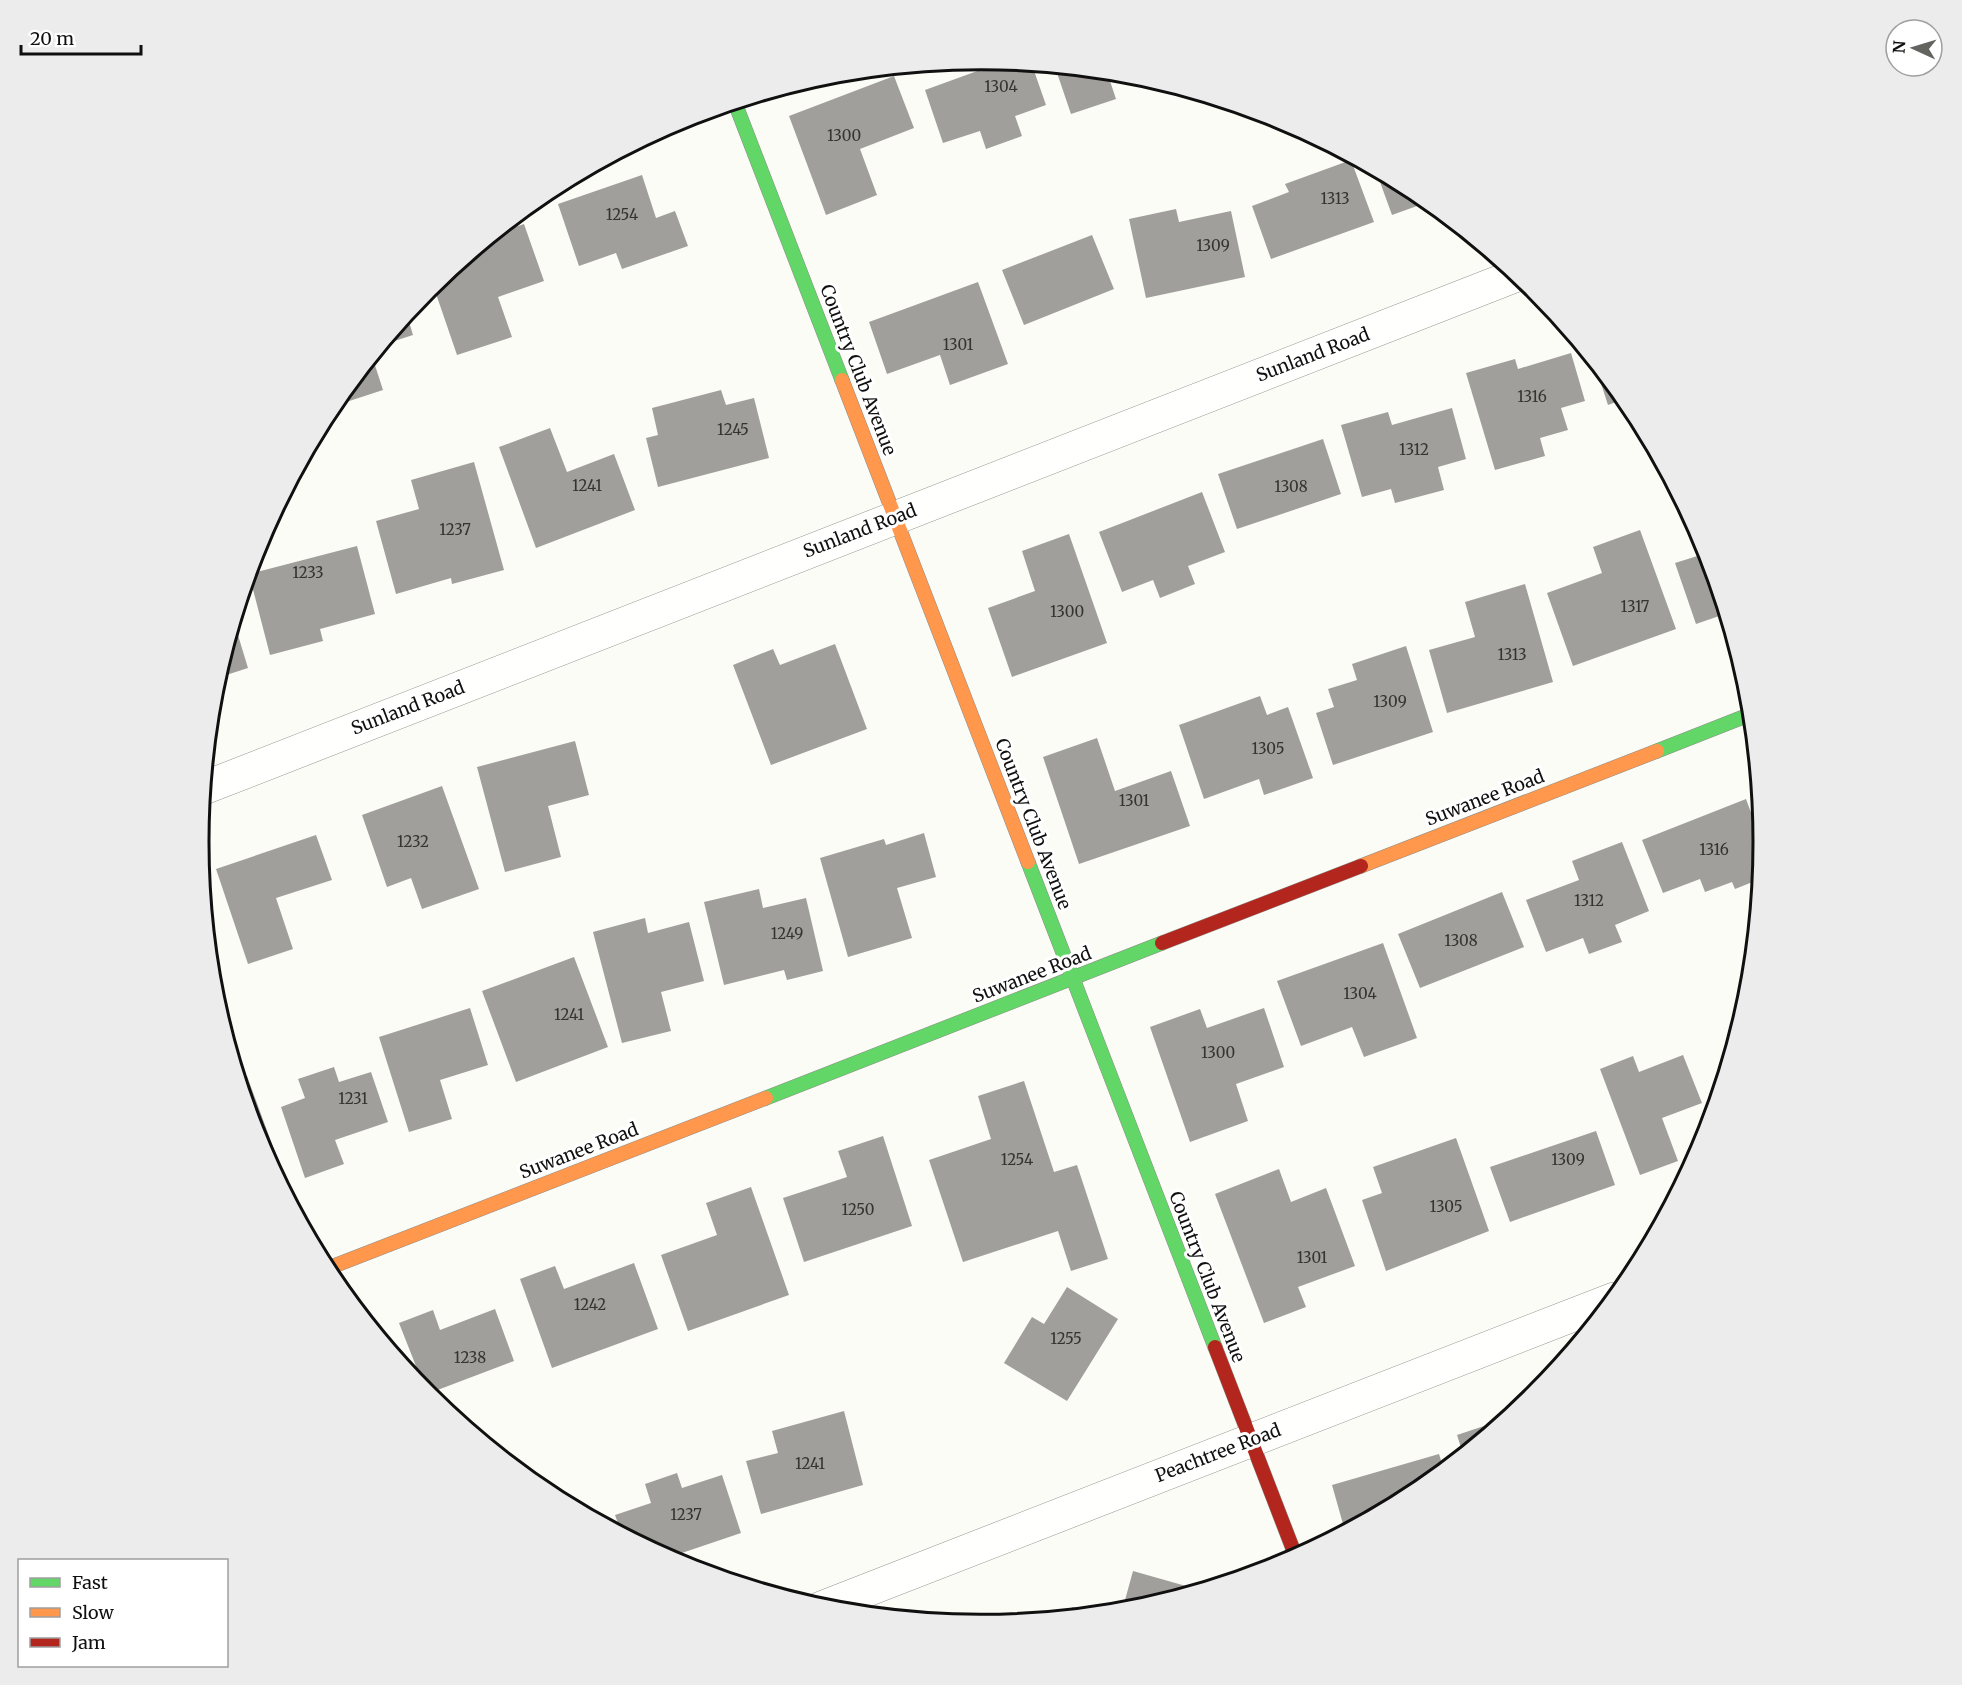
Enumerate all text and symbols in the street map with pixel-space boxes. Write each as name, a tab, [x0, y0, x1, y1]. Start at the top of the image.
scale bar	[21, 18, 141, 56]
north arrow	[1884, 18, 1944, 78]
text: 20 m	[30, 27, 74, 50]
text: N	[1889, 40, 1909, 54]
house number: 1304	[984, 77, 1018, 96]
house number: 1300	[827, 126, 861, 145]
house number: 1313	[1320, 189, 1350, 208]
house number: 1254	[606, 205, 638, 224]
house number: 1309	[1196, 236, 1230, 255]
street label: Country Club Avenue	[815, 281, 902, 459]
street label: Sunland Road	[1253, 322, 1373, 387]
house number: 1301	[943, 335, 974, 354]
house number: 1316	[1517, 387, 1547, 406]
house number: 1245	[717, 420, 749, 439]
house number: 1312	[1399, 440, 1429, 459]
house number: 1241	[572, 476, 602, 495]
house number: 1308	[1274, 477, 1308, 496]
street label: Sunland Road	[800, 498, 920, 563]
house number: 1237	[439, 520, 471, 539]
house number: 1233	[292, 563, 324, 582]
house number: 1317	[1621, 597, 1650, 616]
house number: 1300	[1050, 602, 1084, 621]
house number: 1313	[1497, 645, 1527, 664]
street label: Sunland Road	[348, 675, 468, 740]
house number: 1309	[1373, 692, 1407, 711]
street label: Country Club Avenue	[990, 735, 1077, 913]
house number: 1305	[1252, 739, 1284, 758]
street label: Suwanee Road	[1422, 764, 1548, 831]
house number: 1301	[1119, 791, 1150, 810]
house number: 1232	[397, 832, 429, 851]
house number: 1316	[1699, 840, 1729, 859]
house number: 1312	[1574, 891, 1604, 910]
house number: 1249	[771, 924, 803, 943]
house number: 1308	[1444, 931, 1478, 950]
street label: Suwanee Road	[969, 941, 1095, 1008]
house number: 1304	[1343, 984, 1377, 1003]
house number: 1241	[554, 1005, 584, 1024]
house number: 1300	[1201, 1043, 1235, 1062]
house number: 1231	[338, 1089, 368, 1108]
street label: Suwanee Road	[516, 1117, 642, 1184]
house number: 1254	[1001, 1150, 1033, 1169]
house number: 1309	[1551, 1150, 1585, 1169]
street label: Country Club Avenue	[1164, 1188, 1251, 1366]
house number: 1305	[1430, 1197, 1462, 1216]
house number: 1250	[841, 1200, 875, 1219]
house number: 1301	[1297, 1248, 1328, 1267]
house number: 1242	[574, 1295, 606, 1314]
house number: 1255	[1050, 1329, 1082, 1348]
house number: 1238	[454, 1348, 486, 1367]
street label: Peachtree Road	[1152, 1418, 1284, 1487]
house number: 1241	[795, 1454, 825, 1473]
house number: 1237	[670, 1505, 702, 1524]
legend	[18, 1559, 228, 1667]
text: Fast	[72, 1571, 108, 1594]
text: Slow	[72, 1601, 115, 1624]
text: Jam	[71, 1631, 106, 1654]

